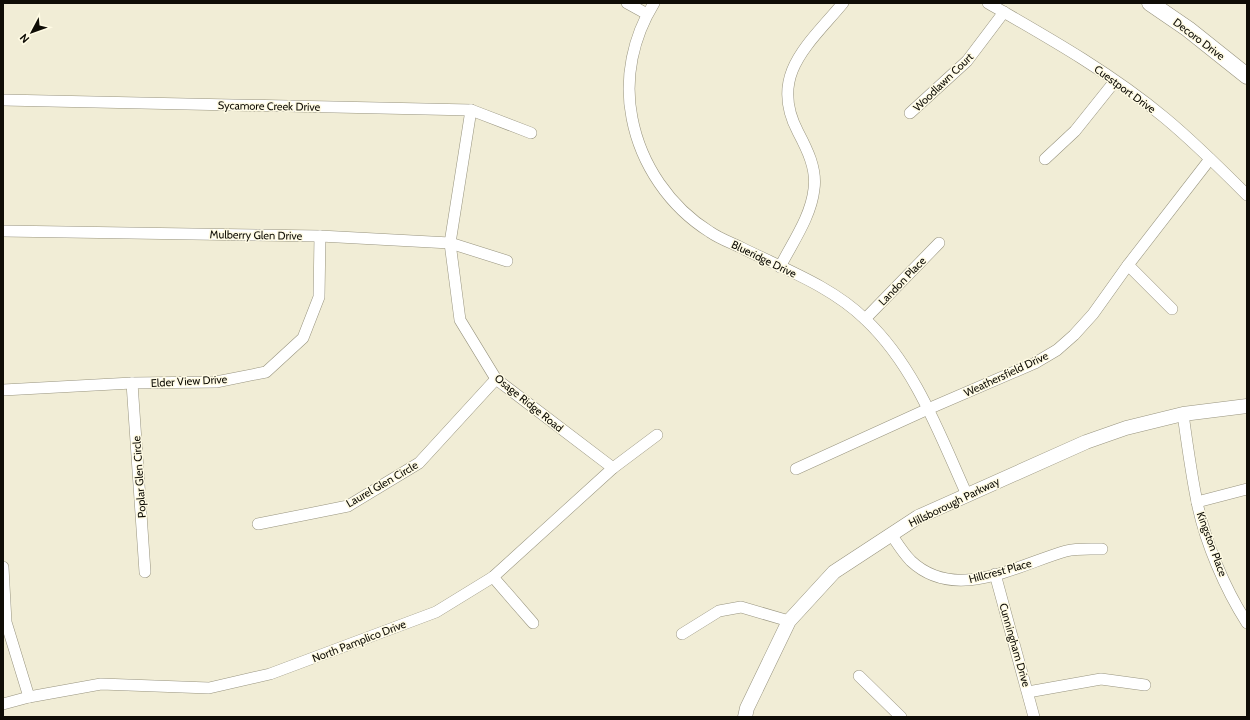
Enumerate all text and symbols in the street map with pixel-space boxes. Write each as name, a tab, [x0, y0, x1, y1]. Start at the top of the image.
north arrow	[12, 12, 52, 52]
street label: Decoro Drive	[1170, 15, 1228, 63]
text: N	[17, 31, 32, 46]
street label: Woodlawn Court	[910, 50, 976, 114]
street label: Cuestport Drive	[1091, 62, 1159, 116]
street label: Sycamore Creek Drive	[218, 98, 321, 114]
street label: Mulberry Glen Drive	[210, 227, 303, 243]
street label: Blueridge Drive	[729, 237, 799, 281]
street label: Landon Place	[875, 253, 929, 308]
street label: Weathersfield Drive	[962, 348, 1051, 400]
street label: Osage Ridge Road	[492, 371, 566, 435]
street label: Elder View Drive	[150, 372, 228, 390]
street label: Poplar Glen Circle	[129, 435, 149, 519]
street label: Laurel Glen Circle	[344, 458, 421, 510]
street label: Hillsborough Parkway	[906, 474, 1002, 530]
street label: Kingston Place	[1194, 510, 1230, 579]
street label: Hillcrest Place	[967, 556, 1033, 586]
street label: Cunningham Drive	[996, 601, 1034, 689]
street label: North Pamplico Drive	[310, 617, 408, 665]

